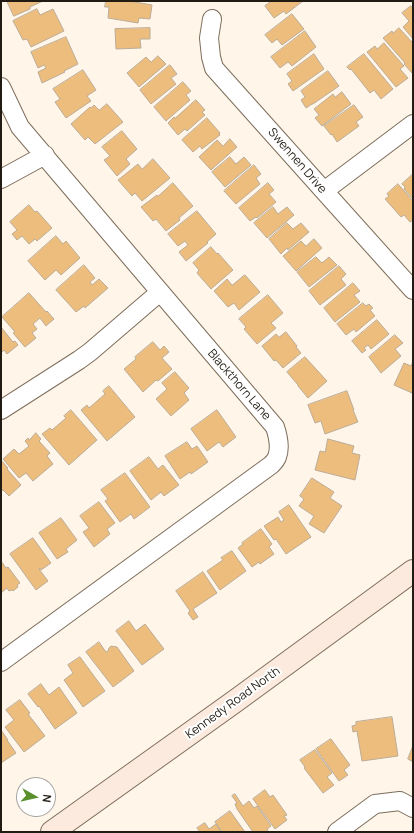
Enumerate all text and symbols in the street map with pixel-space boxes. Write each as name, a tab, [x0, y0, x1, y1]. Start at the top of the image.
street label: Swennen Drive	[265, 125, 329, 197]
street label: Blackthorn Lane	[204, 347, 274, 423]
street label: Kennedy Road North	[183, 664, 283, 742]
north arrow	[16, 777, 56, 817]
text: N	[39, 794, 55, 804]

